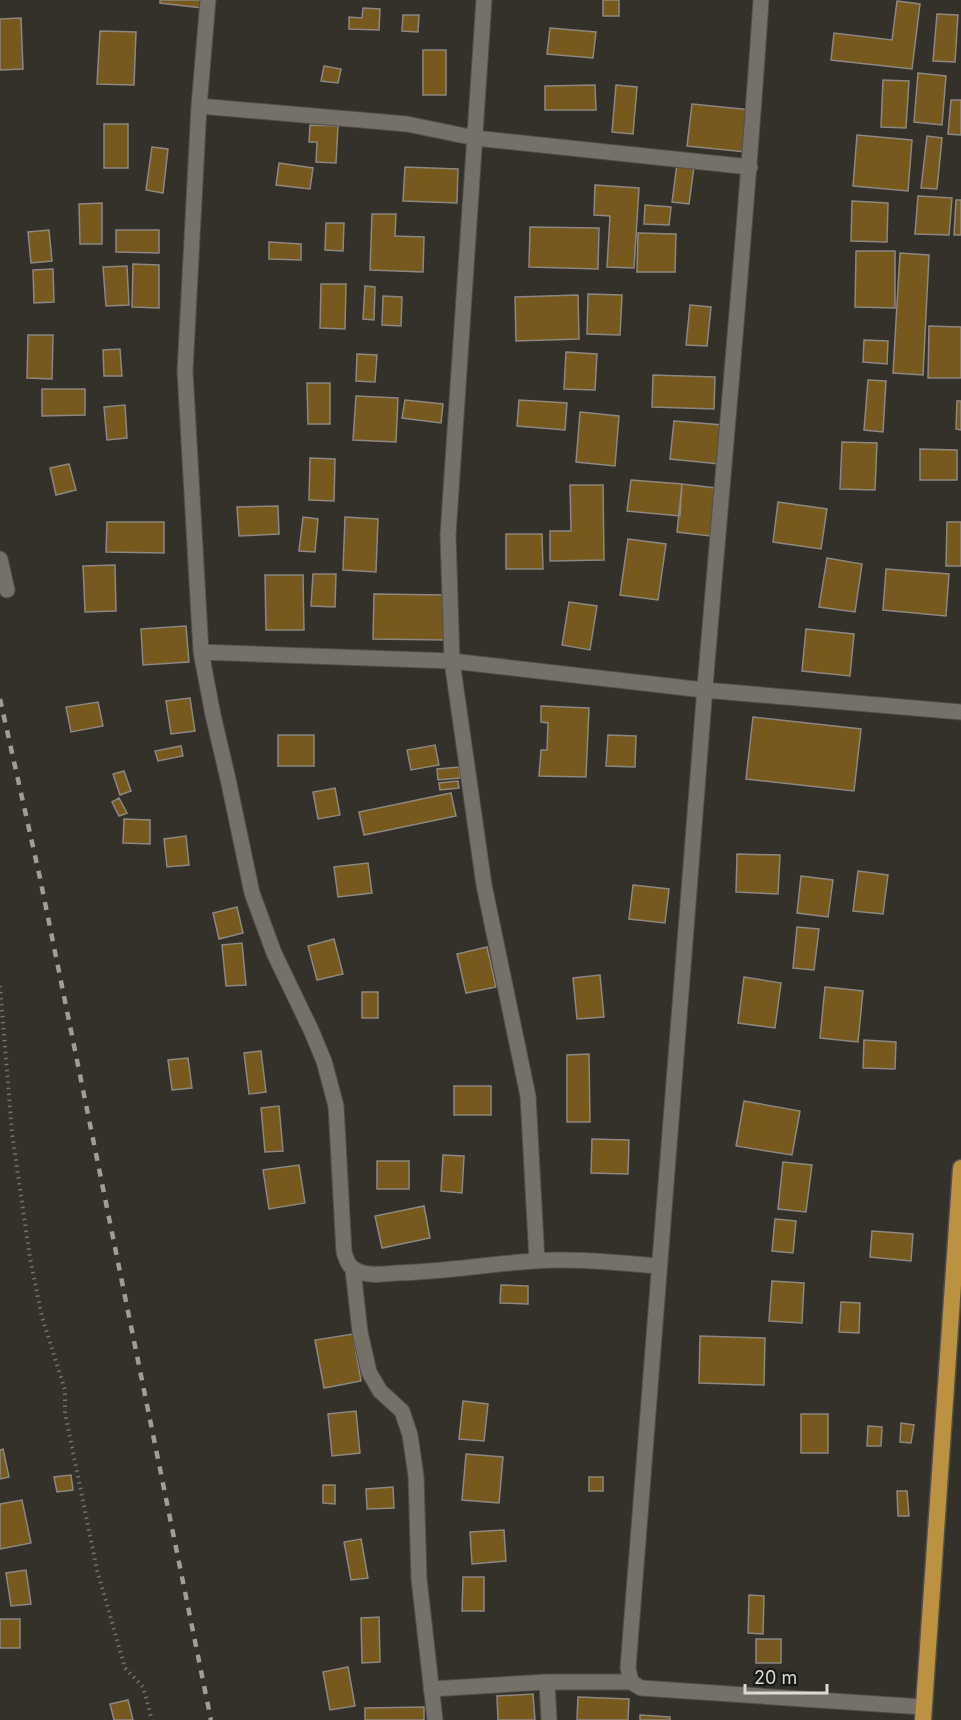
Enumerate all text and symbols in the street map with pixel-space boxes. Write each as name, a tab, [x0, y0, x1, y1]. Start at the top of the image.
scale bar	[745, 1657, 828, 1695]
text: 20 m	[754, 1667, 797, 1688]

